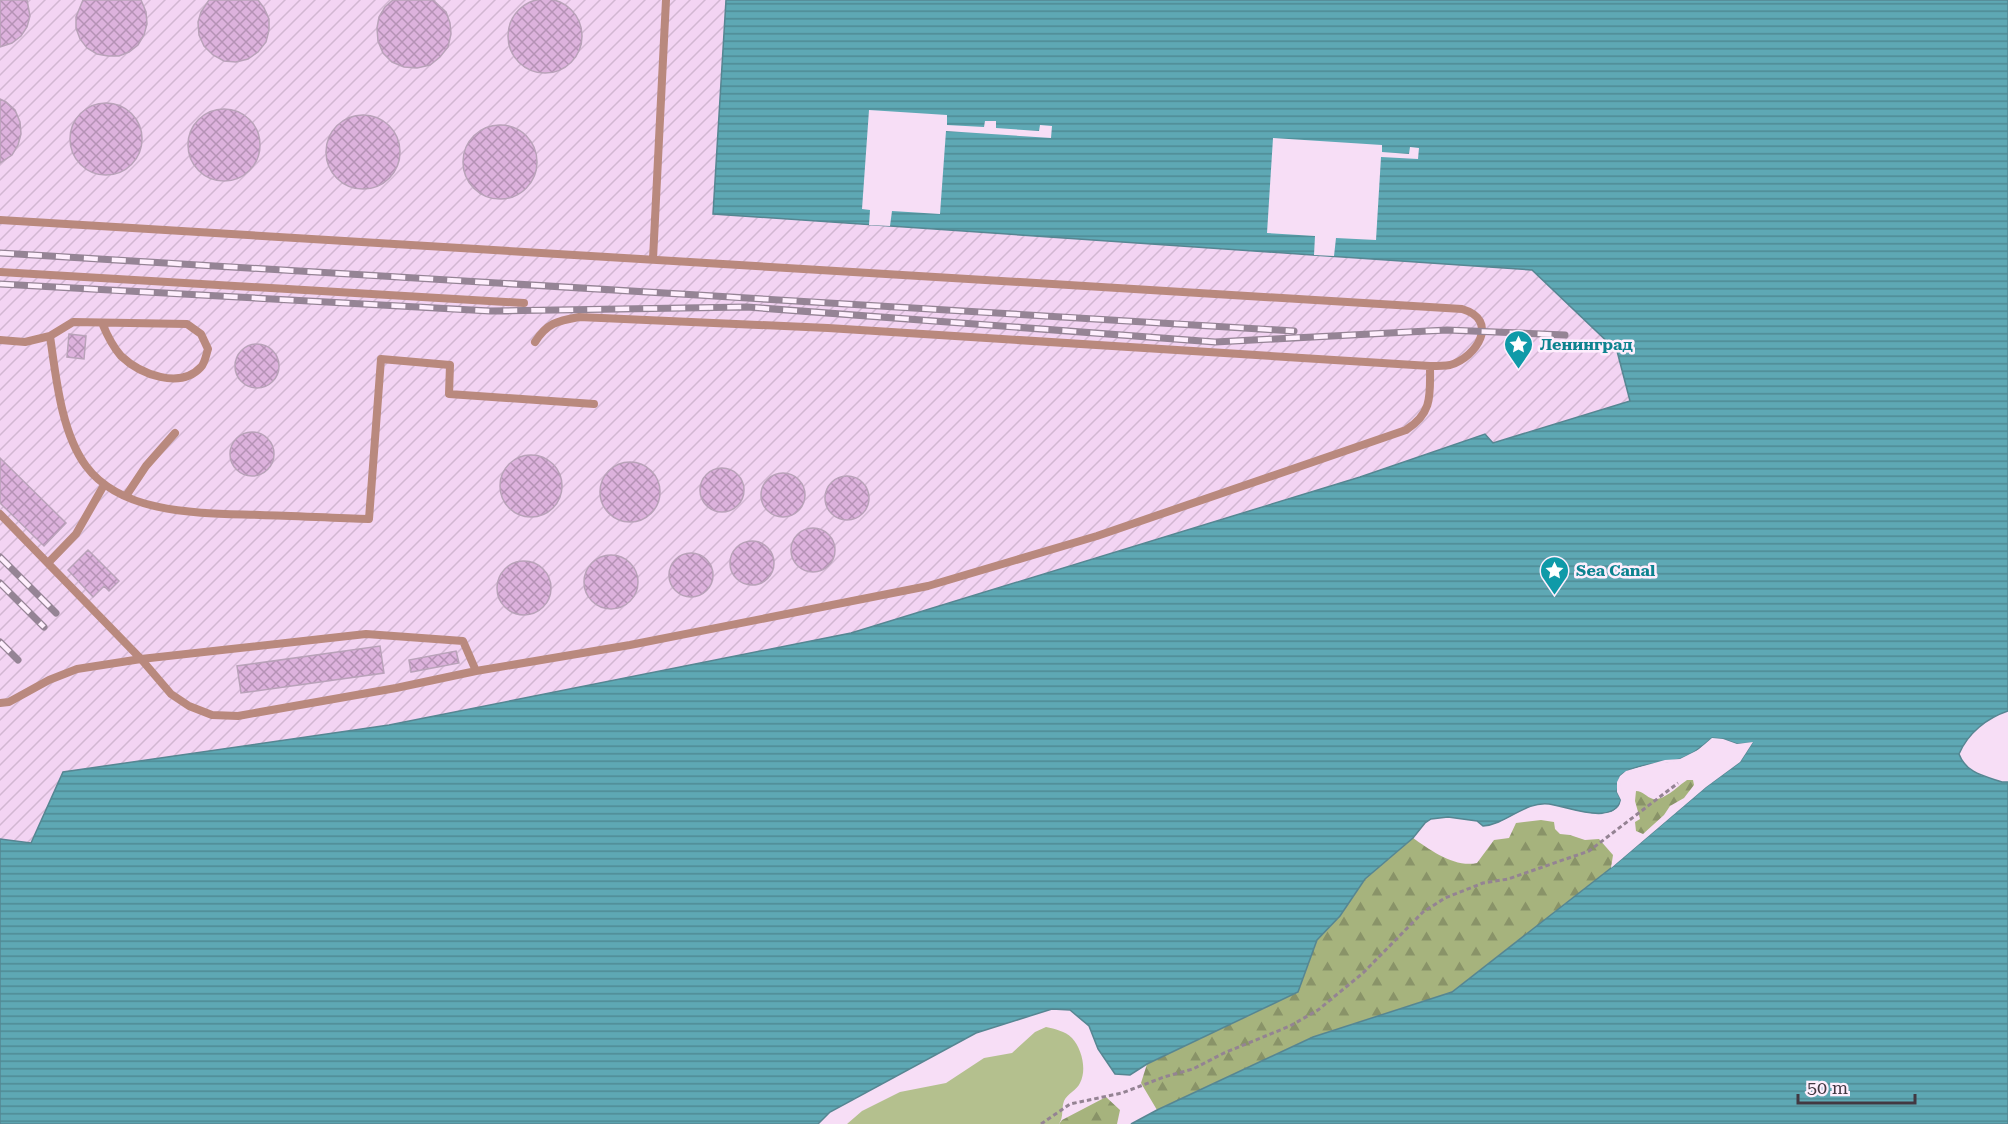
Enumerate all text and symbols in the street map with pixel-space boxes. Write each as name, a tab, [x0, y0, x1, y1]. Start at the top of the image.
place icon: Ленинград	[1503, 328, 1535, 370]
place label: Ленинград	[1540, 335, 1633, 354]
place icon: Sea Canal	[1539, 554, 1571, 596]
place label: Sea Canal	[1576, 561, 1656, 580]
scale bar	[1798, 1067, 1915, 1105]
text: 50 m	[1807, 1077, 1848, 1098]

